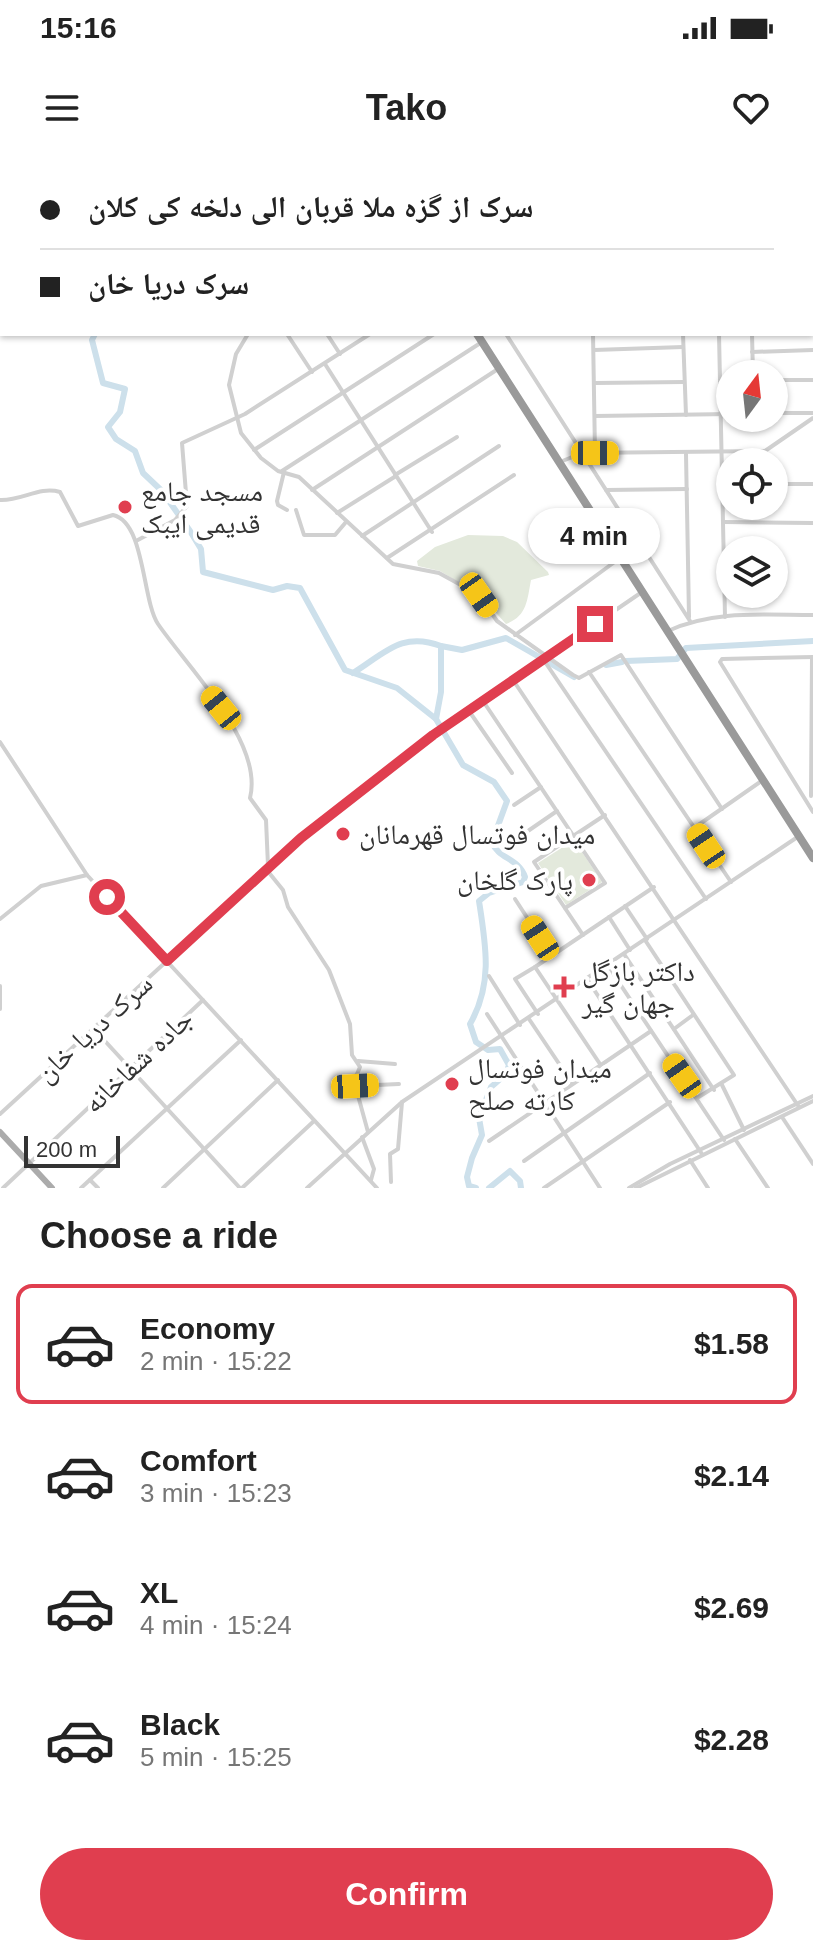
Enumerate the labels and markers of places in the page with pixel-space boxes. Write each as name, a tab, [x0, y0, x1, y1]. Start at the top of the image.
place label: مسجد جامع قدیمی ایبک	[141, 476, 263, 541]
marker: مسجد جامع قدیمی ایبک	[116, 498, 134, 516]
place label: میدان فوتسال قهرمانان	[359, 819, 595, 851]
marker: میدان فوتسال قهرمانان	[334, 825, 352, 843]
place label: پارک گلخان	[457, 865, 573, 897]
marker: پارک گلخان	[580, 871, 598, 889]
place label: داکتر بازگل جهان گیر	[581, 956, 695, 1020]
marker: داکتر بازگل جهان گیر	[553, 976, 575, 998]
place label: میدان فوتسال کارته صلح	[468, 1053, 612, 1118]
marker: میدان فوتسال کارته صلح	[443, 1075, 461, 1093]

